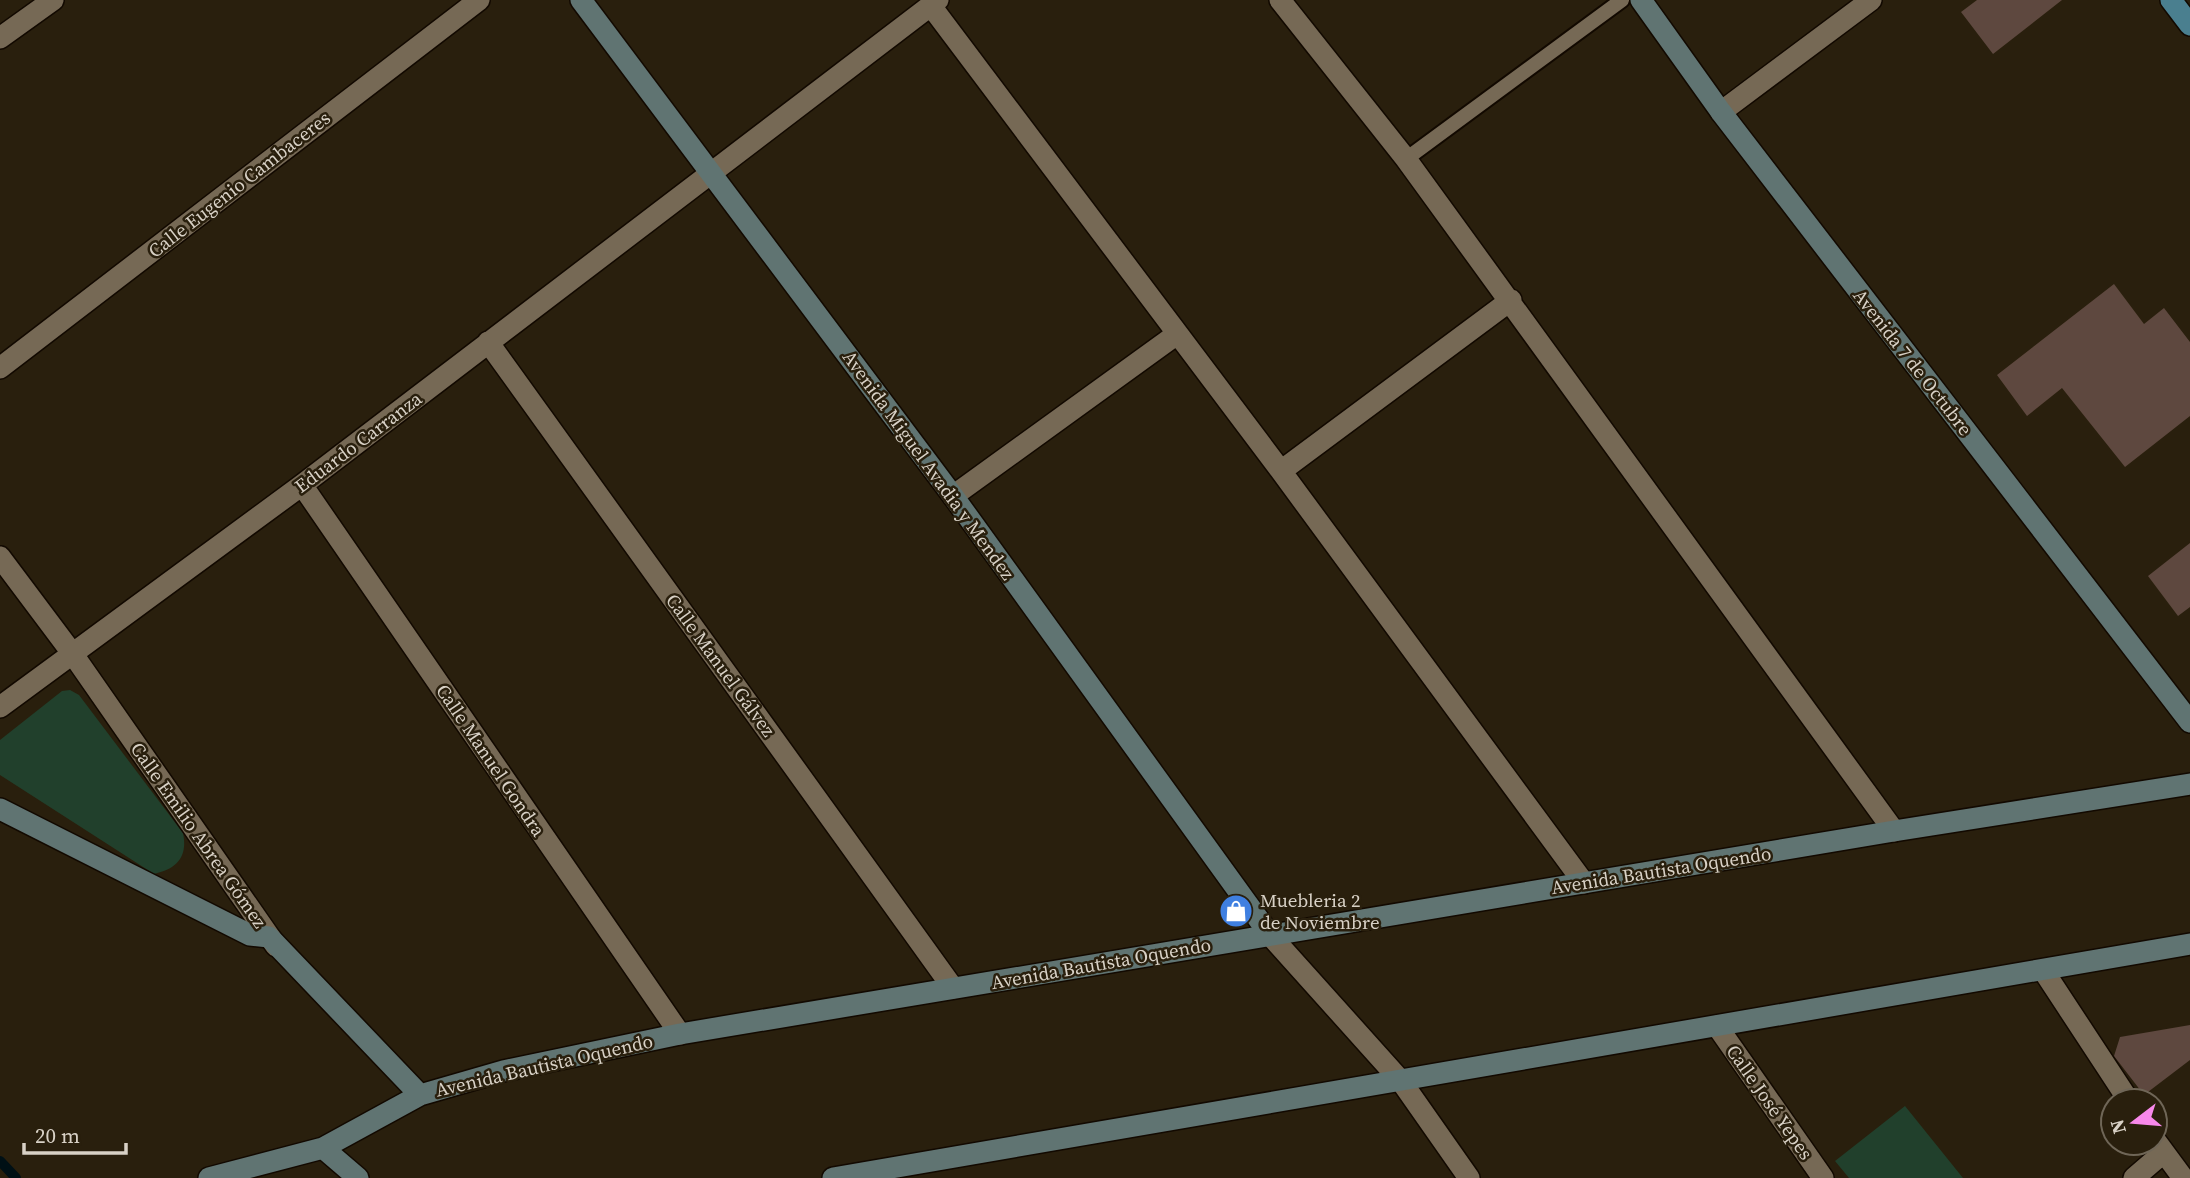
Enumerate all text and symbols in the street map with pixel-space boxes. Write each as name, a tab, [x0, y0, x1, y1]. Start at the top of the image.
street label: Calle Eugenio Cambaceres	[142, 105, 336, 263]
street label: Avenida 7 de Octubre	[1847, 283, 1979, 441]
street label: Avenida Miguel Avadia y Mendez	[837, 345, 1021, 585]
street label: Eduardo Carranza	[289, 385, 427, 498]
street label: Calle Manuel Gálvez	[660, 588, 782, 742]
street label: Calle Manuel Gondra	[430, 679, 552, 842]
street label: Calle Emilio Abrea Gómez	[125, 737, 273, 933]
street label: Avenida Bautista Oquendo	[1549, 840, 1773, 900]
place label: Muebleria 2 de Noviembre	[1260, 887, 1380, 935]
shop icon: Muebleria 2 de Noviembre	[1217, 892, 1255, 930]
street label: Avenida Bautista Oquendo	[989, 931, 1213, 995]
street label: Avenida Bautista Oquendo	[433, 1027, 655, 1103]
street label: Calle José Yepes	[1721, 1039, 1819, 1165]
north arrow	[2099, 1087, 2169, 1157]
scale bar	[24, 1112, 126, 1156]
text: N	[2103, 1116, 2132, 1137]
text: 20 m	[35, 1121, 80, 1150]

